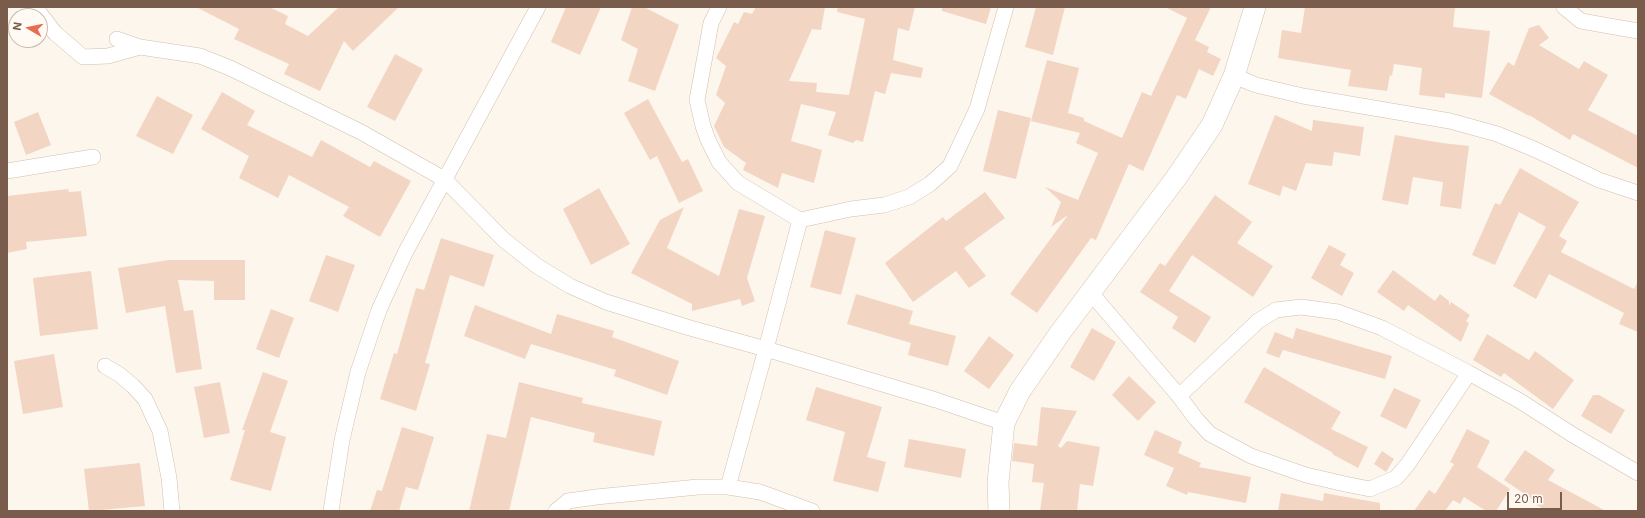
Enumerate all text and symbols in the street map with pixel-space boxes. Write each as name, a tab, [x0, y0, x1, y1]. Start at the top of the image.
north arrow	[8, 8, 48, 48]
text: N	[10, 21, 25, 32]
scale bar	[1509, 484, 1564, 510]
text: 20 m	[1514, 491, 1543, 506]

